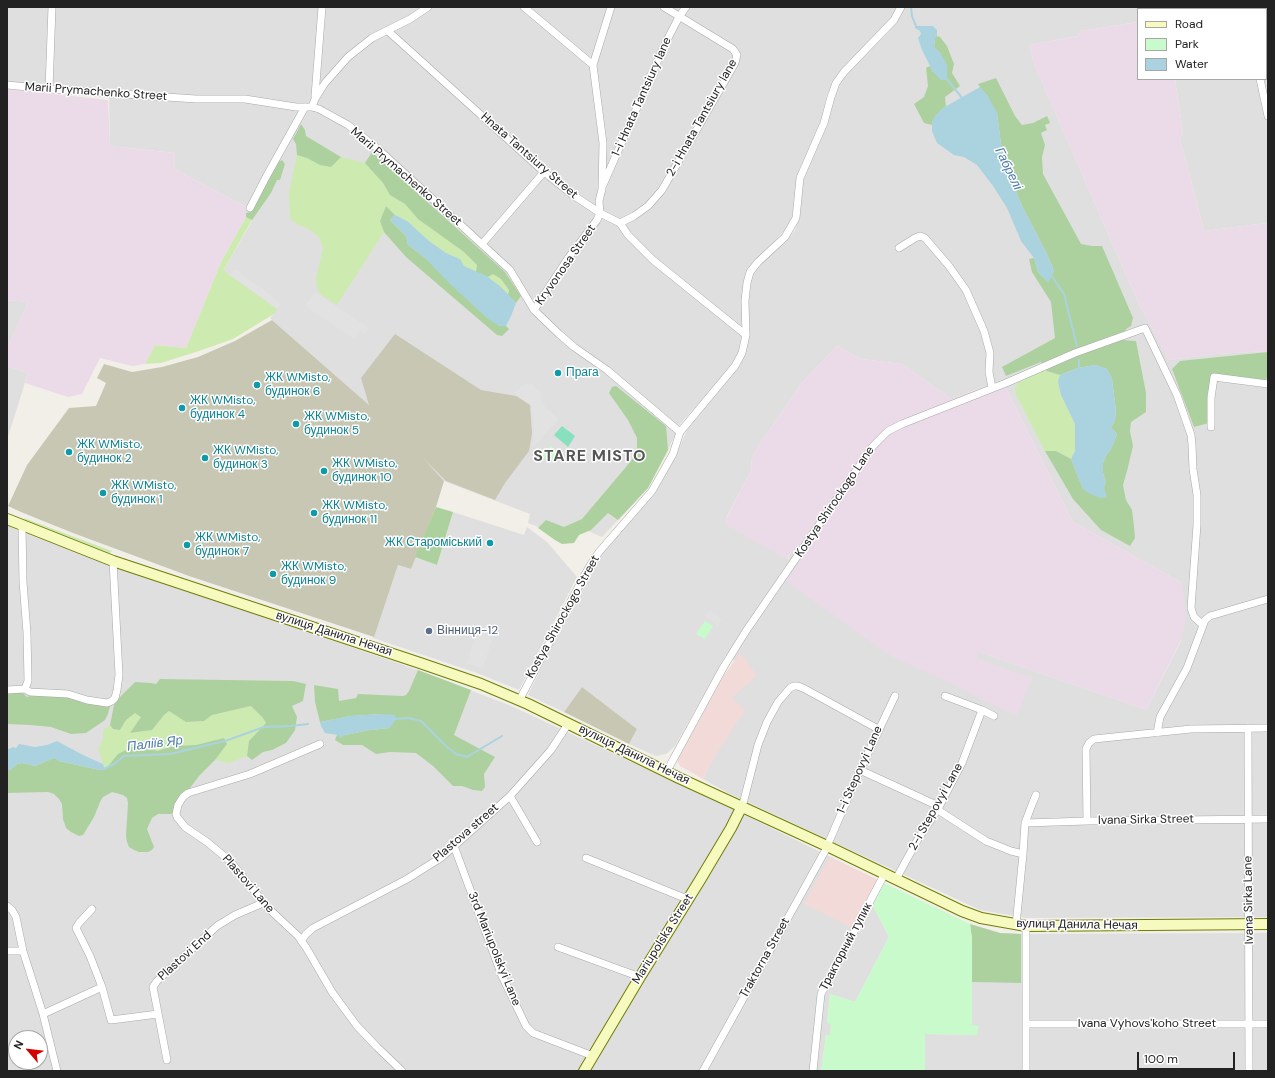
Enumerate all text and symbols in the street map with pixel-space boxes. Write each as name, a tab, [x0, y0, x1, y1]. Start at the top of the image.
legend	[1137, 8, 1267, 80]
text: Road	[1175, 16, 1203, 32]
street label: 1-i Hnata Tantsiury lane	[609, 35, 675, 159]
text: Park	[1175, 36, 1199, 52]
text: Water	[1175, 56, 1208, 72]
street label: 2-i Hnata Tantsiury lane	[664, 57, 740, 179]
street label: Marii Prymachenko Street	[24, 80, 168, 104]
street label: Hnata Tantsiury Street	[478, 110, 580, 202]
street label: Marii Prymachenko Street	[347, 125, 465, 229]
water label: Габрелі	[991, 145, 1025, 193]
street label: Kryvonosa Street	[533, 222, 599, 308]
place label: Прага	[566, 366, 599, 380]
marker: Прага	[553, 368, 563, 378]
place label: ЖК WMisto, будинок 6	[265, 371, 330, 399]
marker: ЖК WMisto, будинок 6	[252, 380, 262, 390]
place label: ЖК WMisto, будинок 4	[190, 394, 255, 422]
marker: ЖК WMisto, будинок 4	[177, 403, 187, 413]
place label: ЖК WMisto, будинок 5	[304, 410, 369, 438]
marker: ЖК WMisto, будинок 5	[291, 419, 301, 429]
place label: ЖК WMisto, будинок 2	[77, 438, 142, 466]
place label: ЖК WMisto, будинок 3	[213, 444, 278, 472]
street label: Kostya Shirockogo Lane	[792, 444, 878, 560]
marker: ЖК WMisto, будинок 2	[64, 447, 74, 457]
district label: STARE MISTO	[533, 447, 647, 467]
marker: ЖК WMisto, будинок 3	[200, 453, 210, 463]
place label: ЖК WMisto, будинок 10	[332, 457, 397, 485]
marker: ЖК WMisto, будинок 10	[319, 466, 329, 476]
place label: ЖК WMisto, будинок 1	[111, 479, 176, 507]
marker: ЖК WMisto, будинок 1	[98, 488, 108, 498]
place label: ЖК WMisto, будинок 11	[322, 499, 387, 527]
marker: ЖК WMisto, будинок 11	[309, 508, 319, 518]
place label: ЖК WMisto, будинок 7	[195, 531, 260, 559]
place label: ЖК Староміський	[385, 536, 482, 550]
marker: ЖК Староміський	[485, 538, 495, 548]
marker: ЖК WMisto, будинок 7	[182, 540, 192, 550]
street label: Kostya Shirockogo Street	[523, 553, 603, 681]
place label: ЖК WMisto, будинок 9	[281, 560, 346, 588]
marker: ЖК WMisto, будинок 9	[268, 569, 278, 579]
street label: вулиця Данила Нечая	[274, 608, 394, 660]
place label: Вінниця-12	[437, 624, 498, 638]
marker: Вінниця-12	[424, 626, 434, 636]
street label: вулиця Данила Нечая	[576, 722, 692, 788]
street label: 1-i Stepovyi Lane	[834, 724, 886, 816]
water label: Паліїв Яр	[126, 733, 184, 755]
street label: 2-i Stepovyi Lane	[906, 761, 966, 853]
street label: Plastova street	[430, 801, 502, 865]
street label: Ivana Sirka Street	[1098, 812, 1194, 828]
street label: Plastovi Lane	[219, 852, 277, 916]
street label: Ivana Sirka Lane	[1241, 856, 1257, 944]
street label: 3rd Mariupolskyi Lane	[465, 890, 523, 1008]
street label: Mariupolska Street	[629, 891, 697, 987]
street label: Тракторний тупик	[817, 901, 875, 993]
street label: Traktorna Street	[737, 915, 793, 1001]
street label: вулиця Данила Нечая	[1016, 917, 1138, 933]
street label: Plastovi End	[155, 928, 215, 984]
street label: Ivana Vyhovs'koho Street	[1078, 1017, 1216, 1031]
north arrow	[8, 1030, 48, 1070]
text: N	[10, 1038, 26, 1052]
scale bar	[1139, 1044, 1237, 1070]
text: 100 m	[1144, 1051, 1178, 1067]

